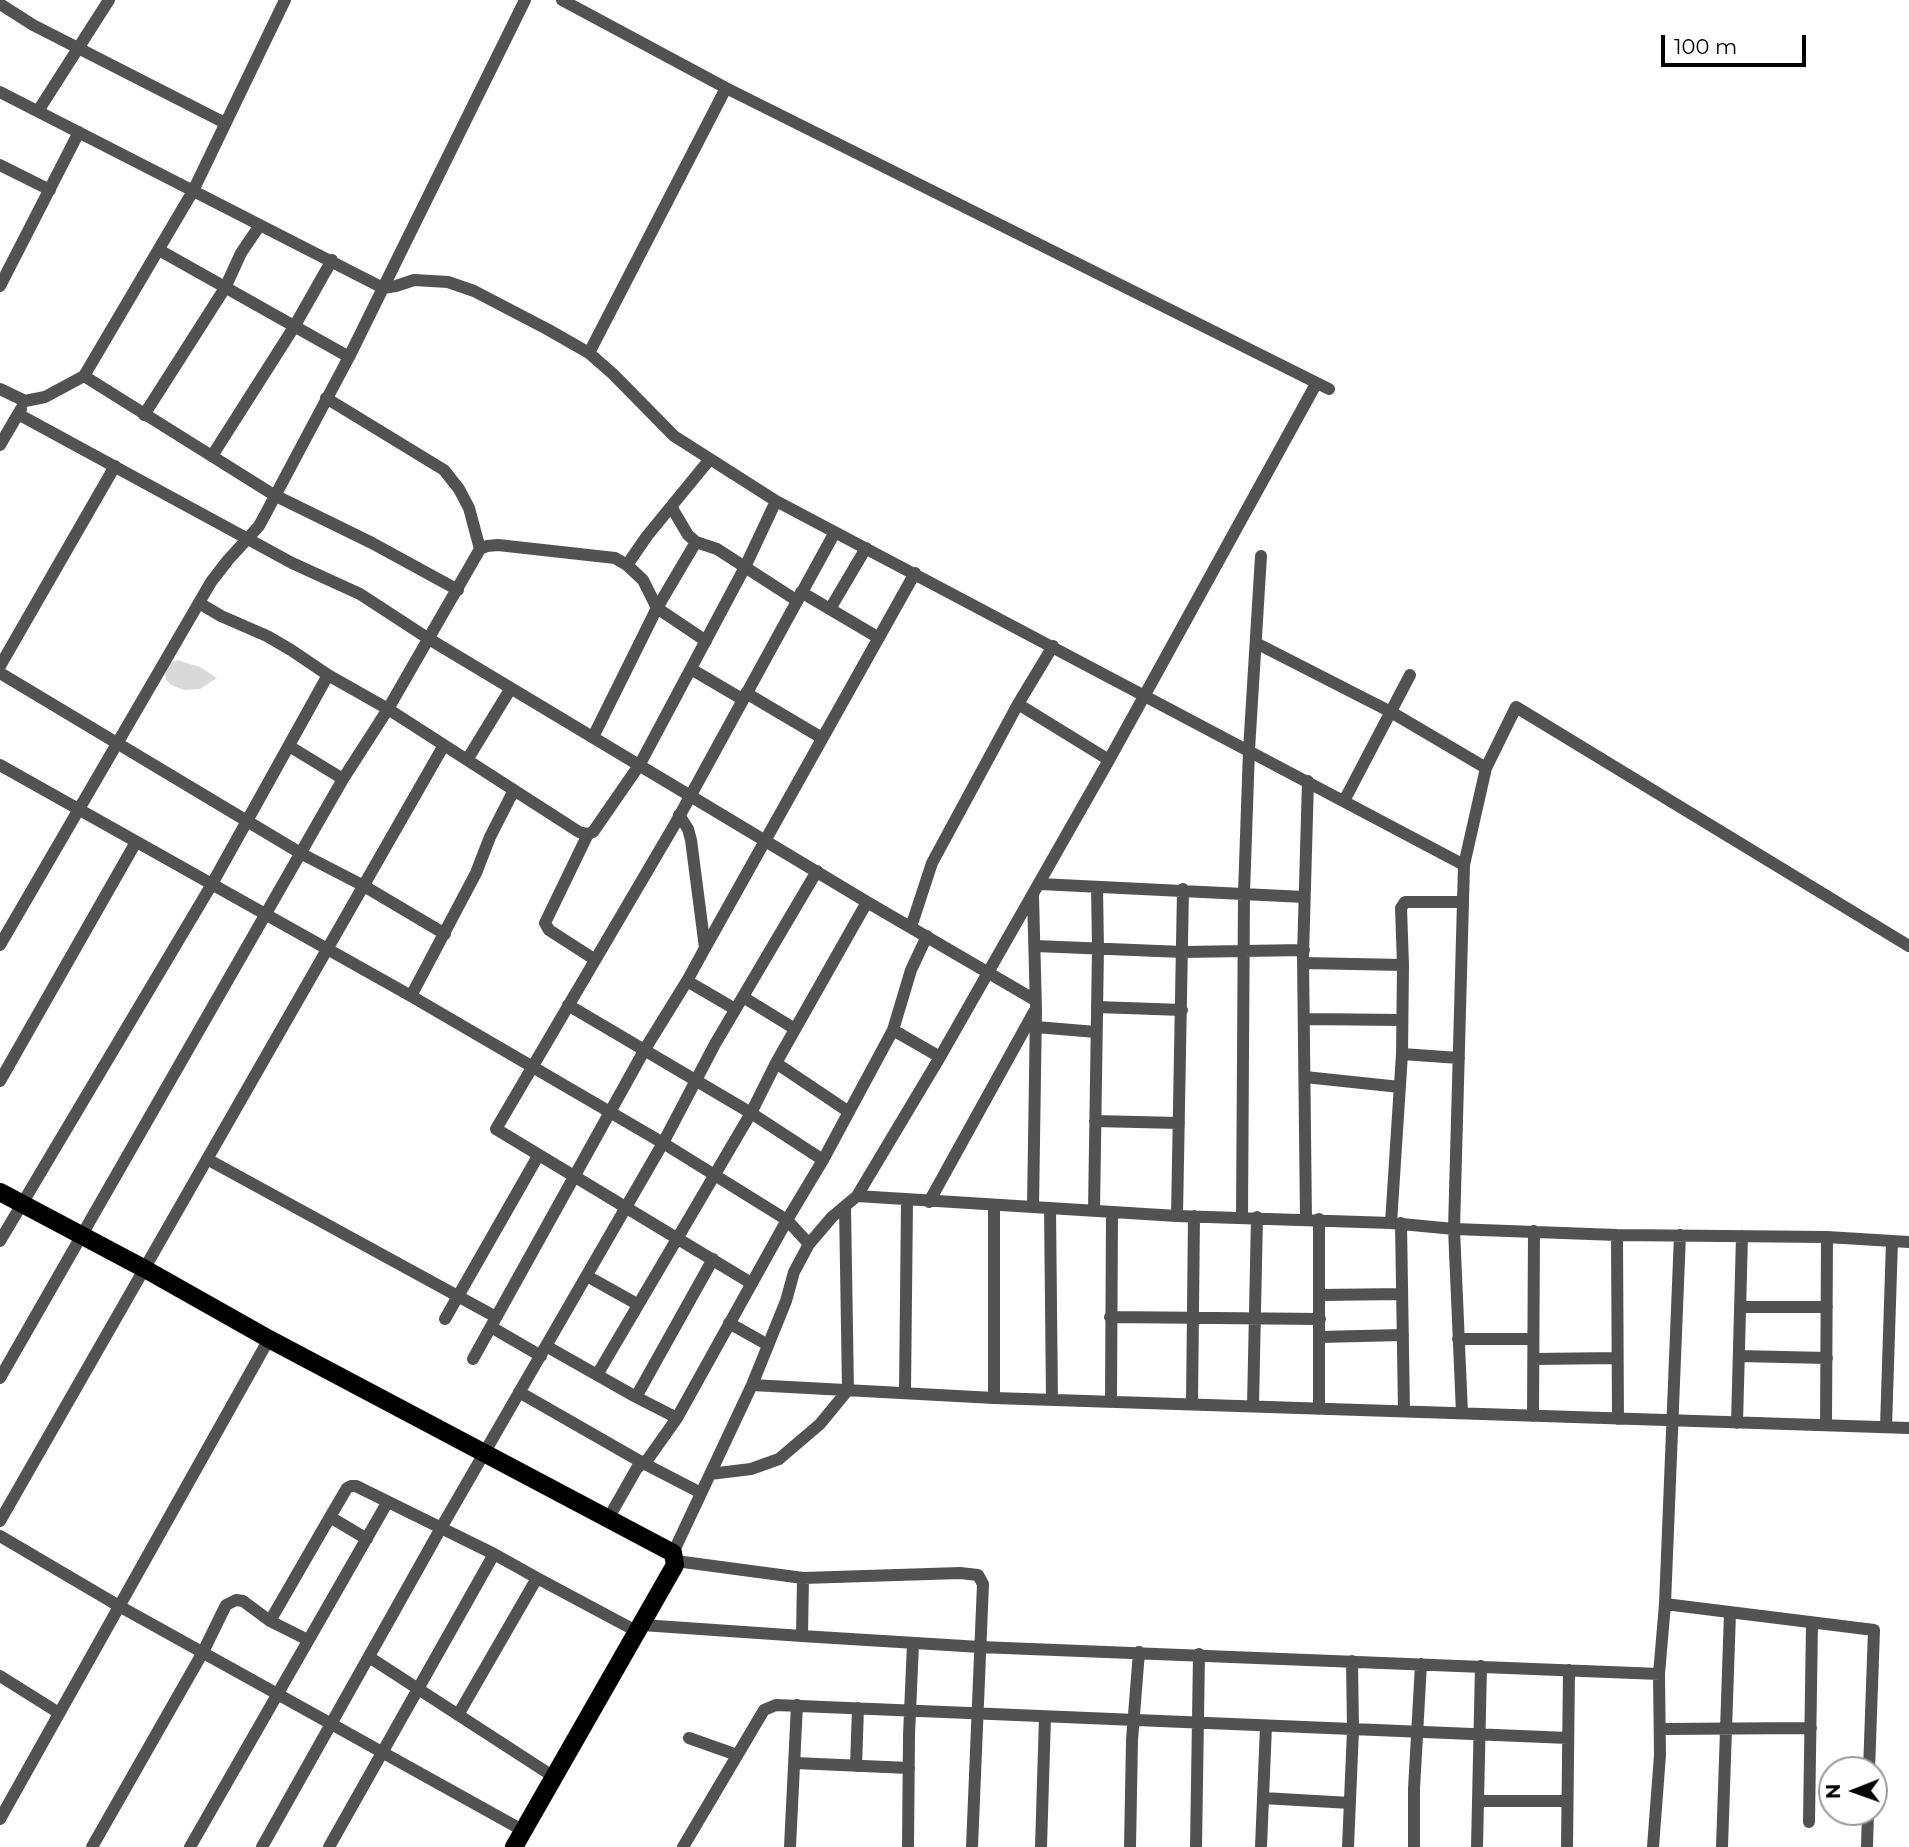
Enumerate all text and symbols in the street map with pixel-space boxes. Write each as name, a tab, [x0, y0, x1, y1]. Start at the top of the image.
scale bar	[1664, 21, 1809, 65]
text: 100 m	[1674, 34, 1737, 59]
north arrow	[1818, 1756, 1888, 1826]
text: N	[1822, 1783, 1845, 1799]

